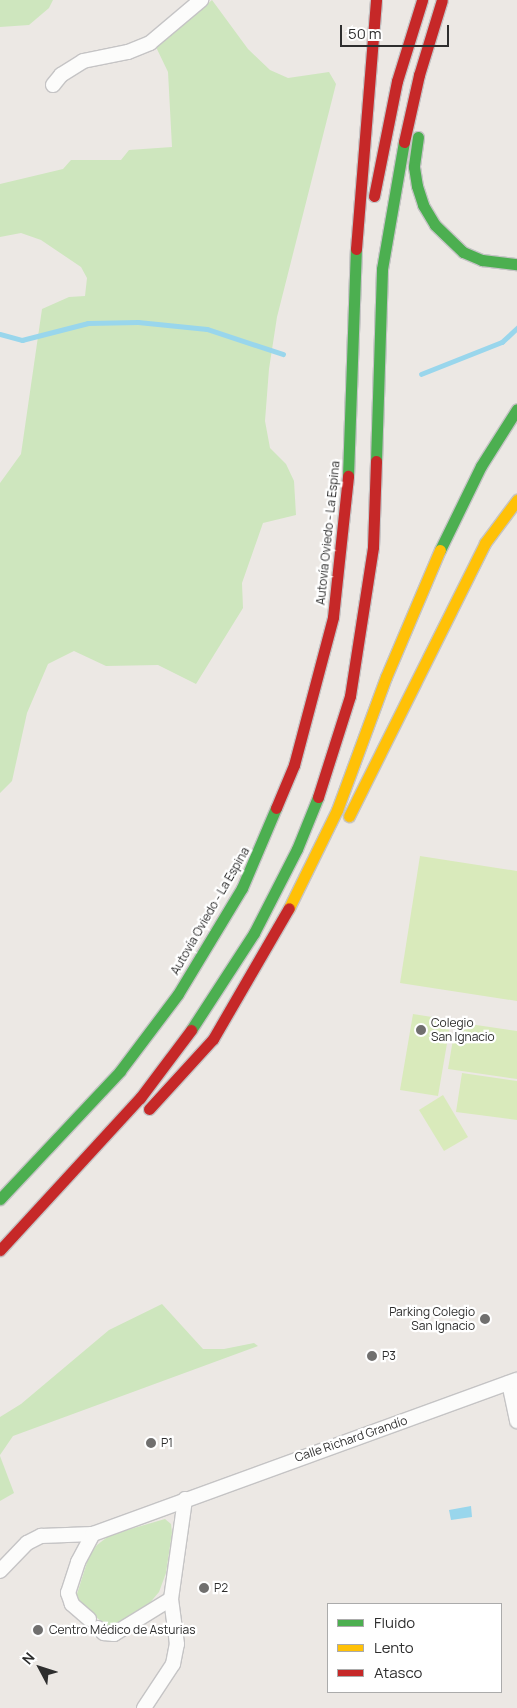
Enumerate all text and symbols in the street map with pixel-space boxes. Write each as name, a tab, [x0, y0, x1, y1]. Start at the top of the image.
scale bar	[342, 15, 451, 47]
text: 50 m	[348, 23, 382, 44]
street label: Autovía Oviedo - La Espina	[313, 460, 343, 606]
street label: Autovía Oviedo - La Espina	[168, 845, 252, 977]
place label: Colegio San Ignacio	[431, 1016, 495, 1044]
marker: Colegio San Ignacio	[415, 1024, 427, 1036]
place label: Parking Colegio San Ignacio	[389, 1305, 475, 1333]
marker: Parking Colegio San Ignacio	[479, 1313, 491, 1325]
place label: P3	[382, 1349, 396, 1363]
marker: P3	[366, 1350, 378, 1362]
street label: Calle Richard Grandío	[293, 1413, 409, 1465]
place label: P1	[161, 1436, 173, 1450]
marker: P1	[145, 1437, 157, 1449]
place label: P2	[214, 1581, 228, 1595]
marker: P2	[198, 1582, 210, 1594]
legend	[327, 1603, 502, 1693]
text: Fluido	[374, 1612, 415, 1633]
marker: Centro Médico de Asturias	[31, 1623, 45, 1637]
place label: Centro Médico de Asturias	[49, 1623, 195, 1637]
text: Lento	[374, 1637, 414, 1658]
north arrow	[15, 1643, 65, 1693]
text: N	[18, 1648, 39, 1668]
text: Atasco	[374, 1662, 422, 1683]

